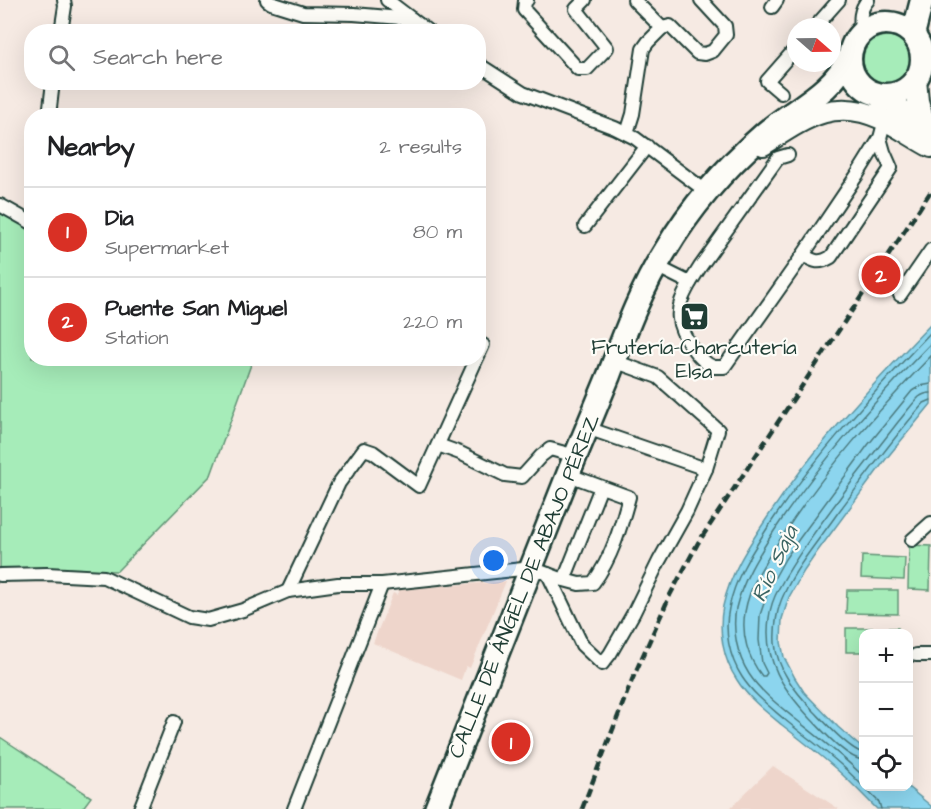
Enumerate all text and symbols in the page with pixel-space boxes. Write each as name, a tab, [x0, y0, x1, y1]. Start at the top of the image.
north arrow	[787, 18, 841, 72]
search box	[24, 24, 486, 90]
icon: search	[45, 41, 78, 74]
text: Search here	[93, 42, 223, 73]
text: Nearby	[48, 129, 135, 165]
text: 2 results	[379, 133, 462, 161]
text: Dia	[105, 203, 134, 234]
text: 1	[66, 218, 69, 246]
text: 80 m	[413, 218, 462, 246]
text: Supermarket	[105, 234, 229, 262]
pin: 2	[862, 252, 900, 298]
text: Puente San Miguel	[105, 293, 287, 324]
supermarket icon: Frutería-Charcutería Elsa	[678, 300, 710, 332]
text: 2	[62, 308, 73, 336]
text: 220 m	[403, 308, 462, 336]
text: Station	[105, 324, 168, 352]
place label: Frutería-Charcutería Elsa	[591, 333, 797, 386]
street label: CALLE DE ÁNGEL DE ABAJO PÉREZ	[441, 410, 607, 762]
water label: Río Saja	[744, 519, 807, 607]
your location	[479, 546, 508, 575]
map controls	[859, 629, 913, 791]
button: +	[859, 629, 913, 683]
button: −	[859, 683, 913, 737]
pin: 1	[492, 720, 530, 764]
button: locate	[859, 737, 913, 791]

